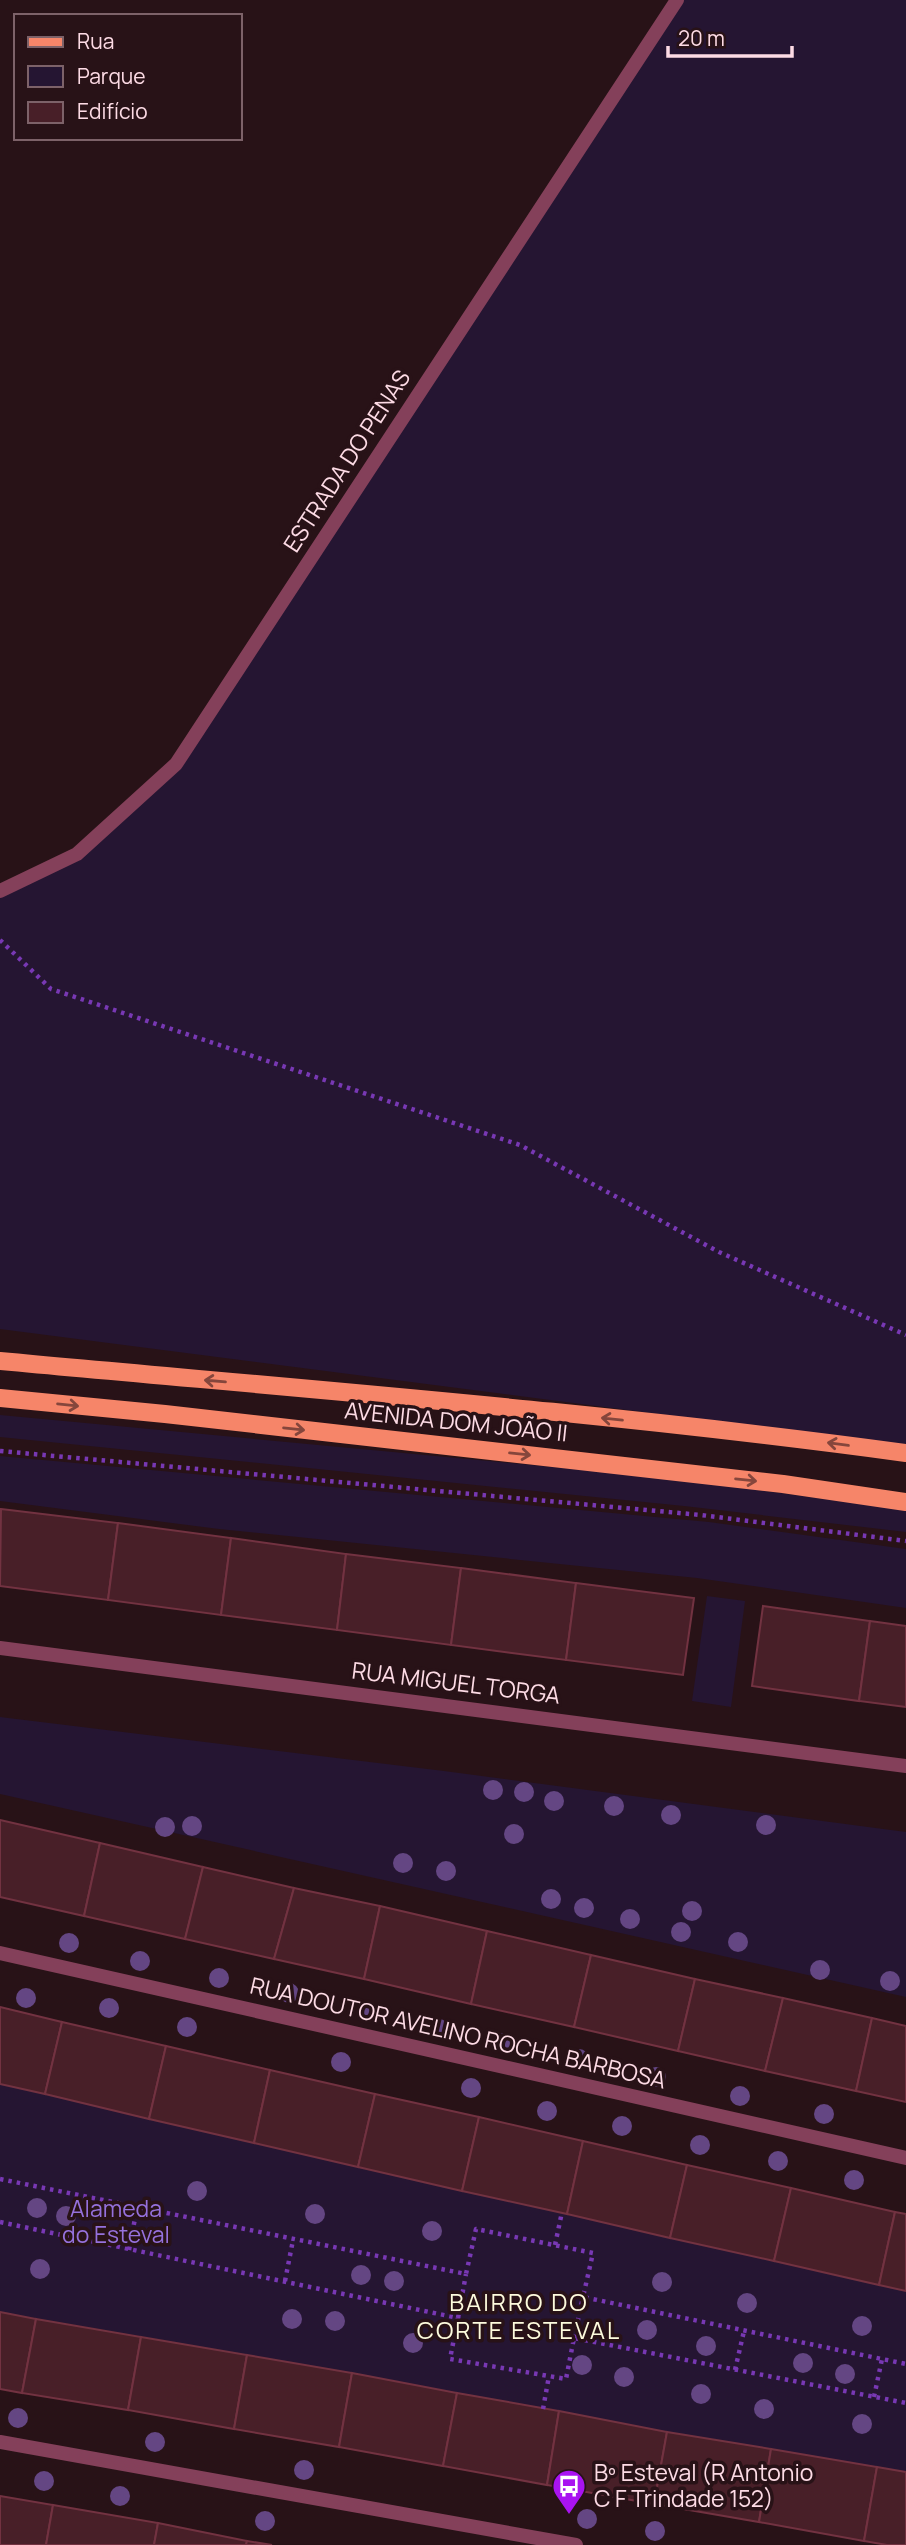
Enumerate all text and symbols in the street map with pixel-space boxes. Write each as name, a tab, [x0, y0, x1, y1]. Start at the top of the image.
legend	[14, 14, 242, 140]
scale bar	[668, 14, 792, 58]
text: 20 m	[678, 24, 725, 52]
text: Rua	[77, 27, 114, 55]
text: Parque	[77, 62, 146, 90]
text: Edifício	[77, 97, 148, 125]
street label: ESTRADA DO PENAS	[275, 363, 417, 558]
one-way arrow	[204, 1374, 227, 1387]
street label: AVENIDA DOM JOÃO II	[343, 1393, 569, 1449]
one-way arrow	[56, 1398, 79, 1411]
one-way arrow	[601, 1413, 624, 1426]
one-way arrow	[282, 1422, 305, 1435]
one-way arrow	[828, 1437, 850, 1450]
one-way arrow	[508, 1448, 531, 1461]
one-way arrow	[734, 1473, 757, 1486]
street label: RUA MIGUEL TORGA	[350, 1653, 563, 1711]
street label: RUA DOUTOR AVELINO ROCHA BARBOSA	[247, 1969, 670, 2096]
park label: Alameda do Esteval	[62, 2192, 170, 2250]
district label: BAIRRO DO CORTE ESTEVAL	[417, 2285, 621, 2346]
place label: Bº Esteval (R Antonio C F Trindade 152)	[594, 2456, 813, 2514]
bus stop icon: Bº Esteval (R Antonio C F Trindade 152)	[550, 2467, 588, 2516]

